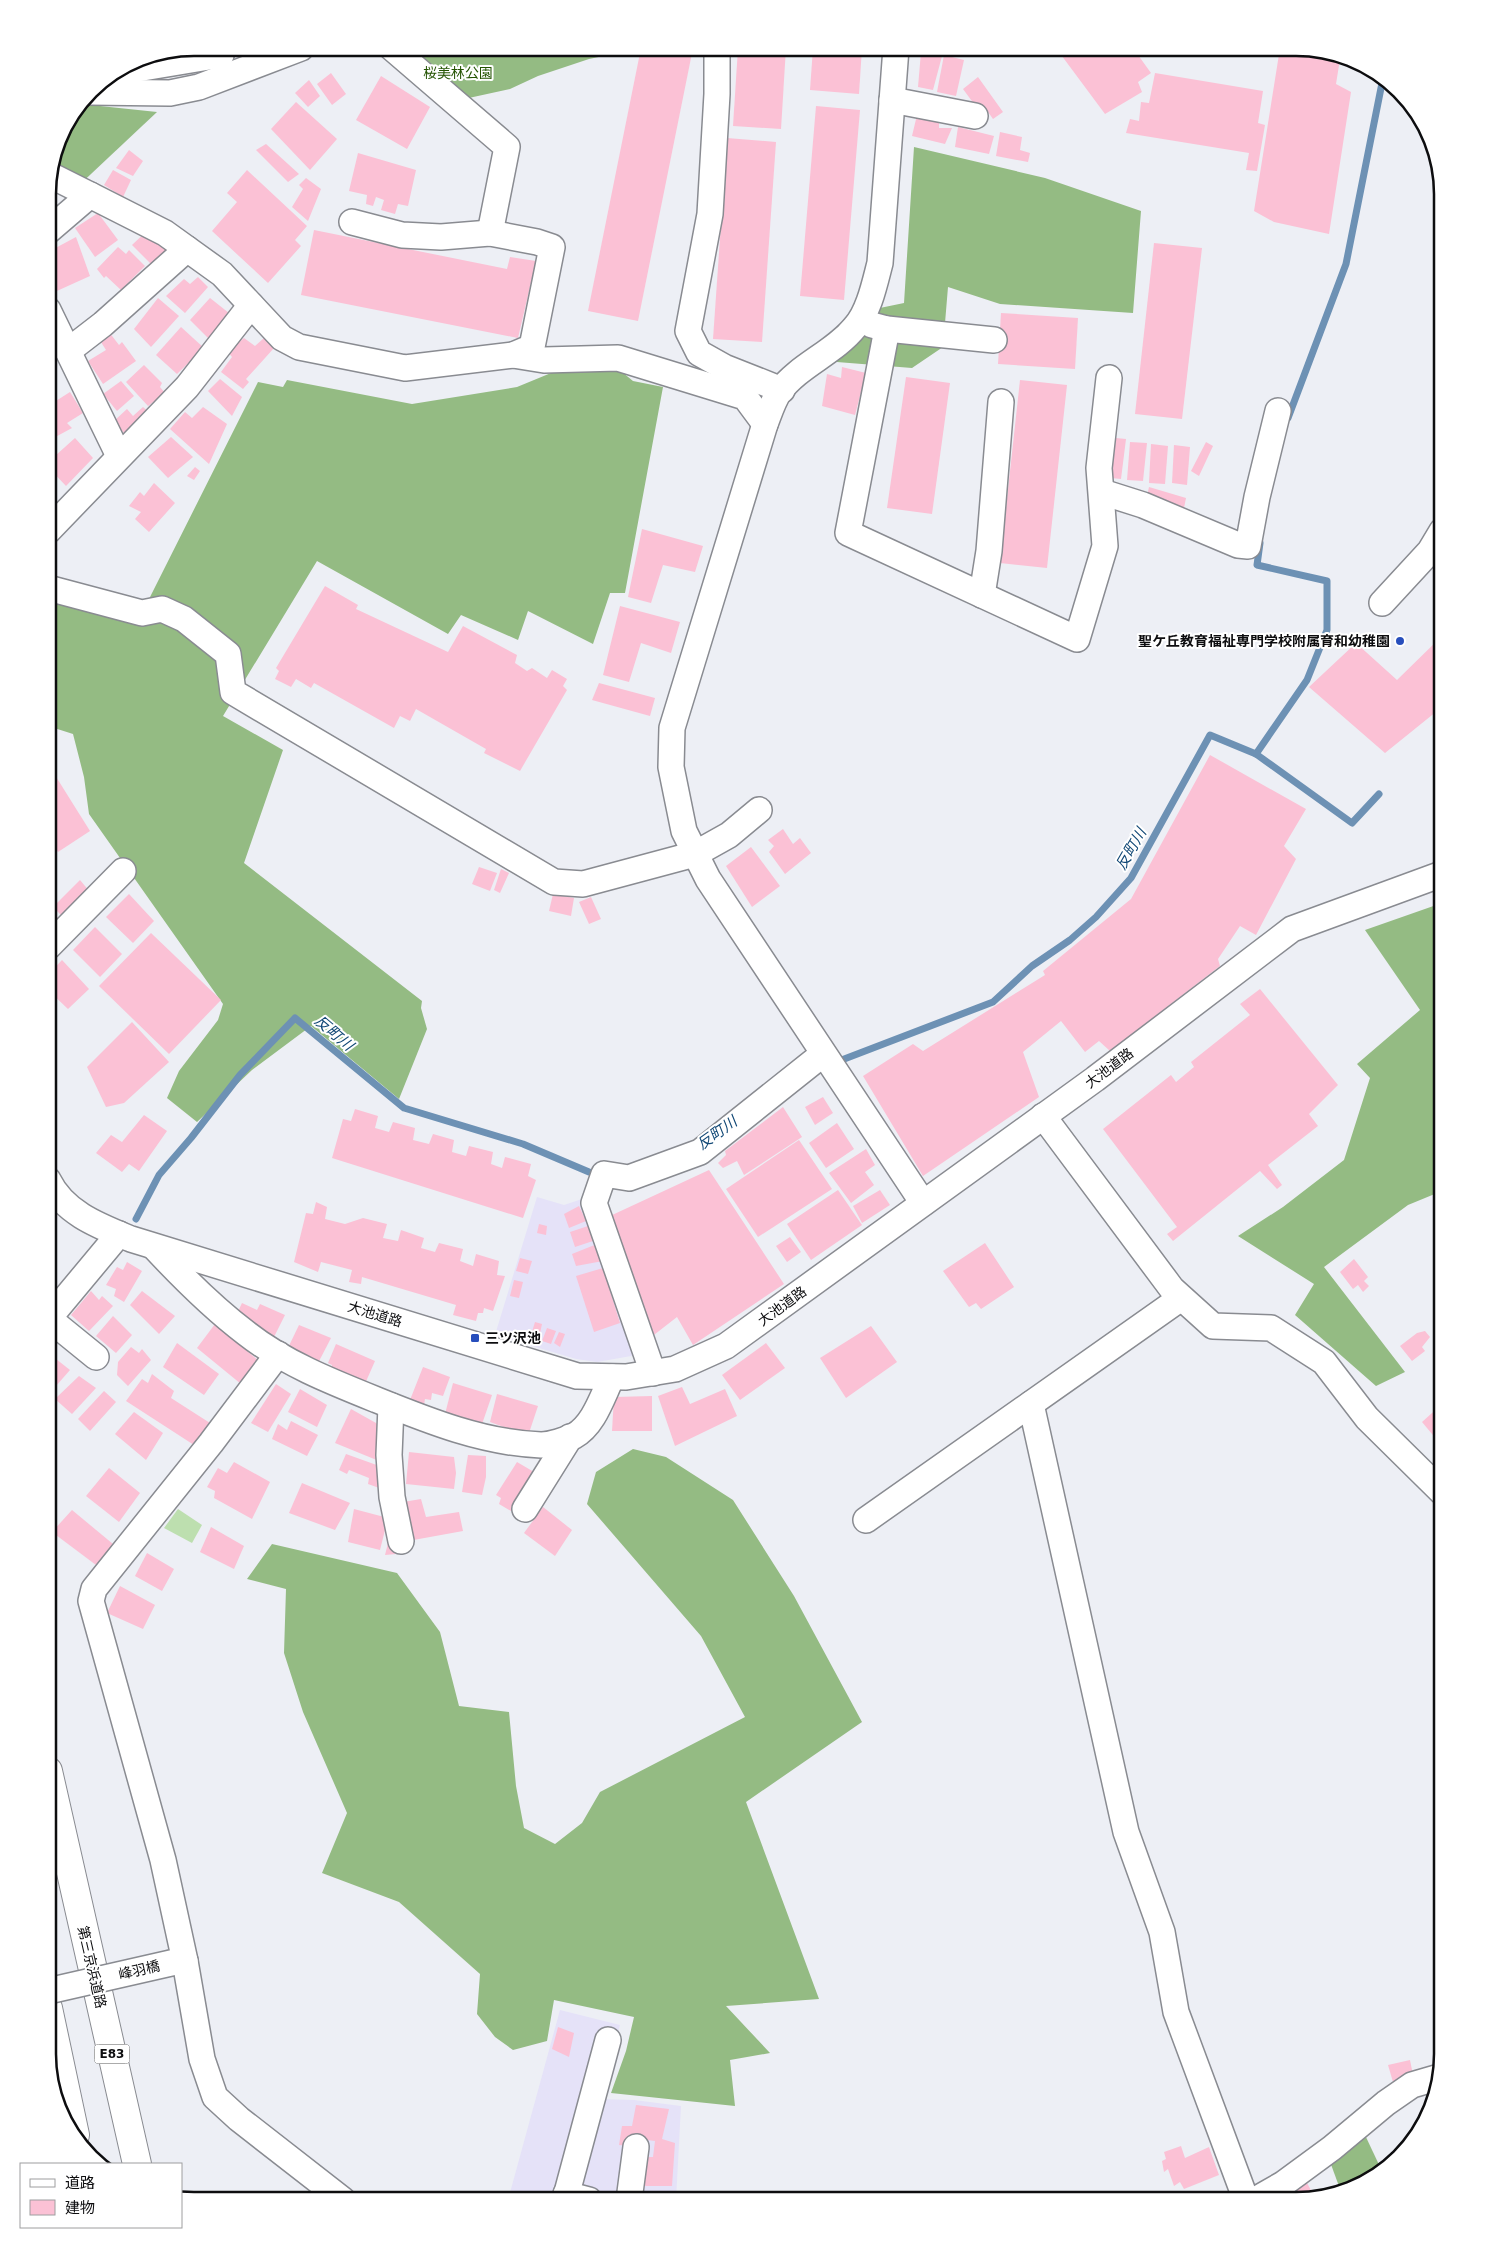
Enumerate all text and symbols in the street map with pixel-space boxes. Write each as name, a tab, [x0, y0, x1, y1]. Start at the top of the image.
park label: 桜美林公園	[423, 65, 493, 81]
place label: 聖ケ丘教育福祉専門学校附属育和幼稚園	[1138, 633, 1390, 649]
marker: 聖ケ丘教育福祉専門学校附属育和幼稚園	[1394, 635, 1406, 647]
water label: 反町川	[1112, 823, 1151, 873]
water label: 反町川	[311, 1012, 359, 1056]
street label: 大池道路	[1082, 1045, 1136, 1091]
water label: 反町川	[694, 1111, 742, 1154]
street label: 大池道路	[755, 1283, 809, 1329]
street label: 大池道路	[346, 1298, 404, 1330]
place label: 三ツ沢池	[485, 1330, 541, 1346]
marker: 三ツ沢池	[469, 1332, 481, 1344]
street label: 第三京浜道路	[75, 1924, 109, 2010]
street label: 峰羽橋	[117, 1957, 161, 1983]
road number: E83	[94, 2045, 130, 2064]
legend	[20, 2163, 182, 2228]
text: 道路	[65, 2174, 95, 2192]
text: 建物	[65, 2199, 95, 2217]

